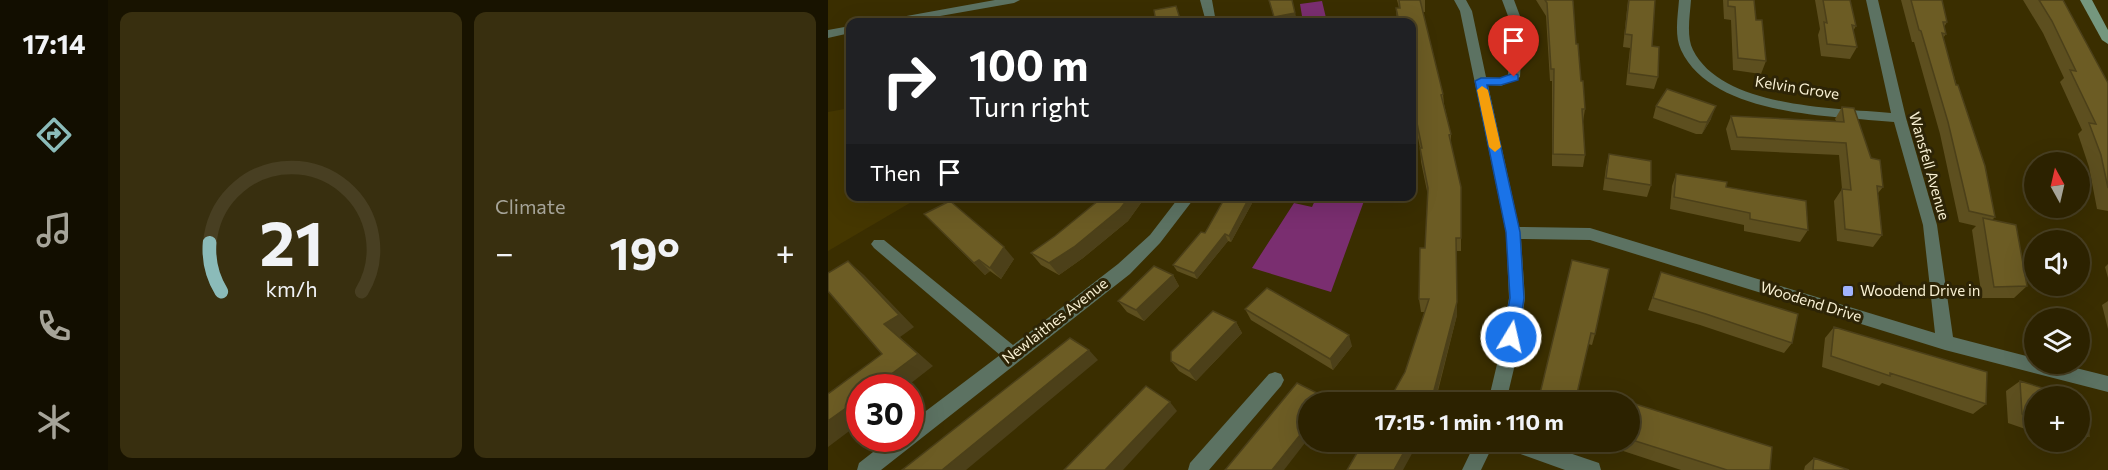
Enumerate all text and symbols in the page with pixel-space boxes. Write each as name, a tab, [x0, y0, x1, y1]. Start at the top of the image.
pin	[1488, 15, 1539, 77]
icon: arrive	[1497, 24, 1530, 57]
text: 17:14	[23, 27, 85, 60]
text: 100 m	[969, 38, 1089, 90]
icon: right	[870, 42, 948, 120]
street label: Kelvin Grove	[1754, 71, 1841, 103]
text: Turn right	[969, 90, 1089, 123]
street label: Wansfell Avenue	[1906, 110, 1954, 222]
icon: directions	[33, 114, 75, 156]
north arrow	[2024, 152, 2090, 218]
map controls	[2024, 152, 2090, 452]
icon: arrive	[933, 156, 966, 189]
text: Then	[870, 159, 921, 186]
text: Climate	[495, 194, 565, 218]
text: 21	[259, 203, 323, 279]
icon: music	[33, 209, 75, 251]
text: 19°	[609, 224, 680, 279]
button: sound	[2024, 230, 2090, 296]
text: −	[495, 231, 514, 272]
text: +	[776, 231, 795, 272]
street label: Newlaithes Avenue	[998, 273, 1111, 367]
text: km/h	[265, 275, 317, 301]
street label: Woodend Drive	[1758, 277, 1864, 325]
place label: Woodend Drive in	[1860, 281, 1980, 299]
marker: Woodend Drive in	[1841, 284, 1855, 298]
icon: phone	[33, 305, 75, 347]
position arrow	[1479, 305, 1543, 369]
button: layers	[2024, 308, 2090, 374]
speed limit sign: 30	[846, 374, 924, 452]
button: +	[2024, 386, 2090, 452]
icon: climate	[33, 401, 75, 443]
text: 17:15 · 1 min · 110 m	[1374, 408, 1564, 435]

